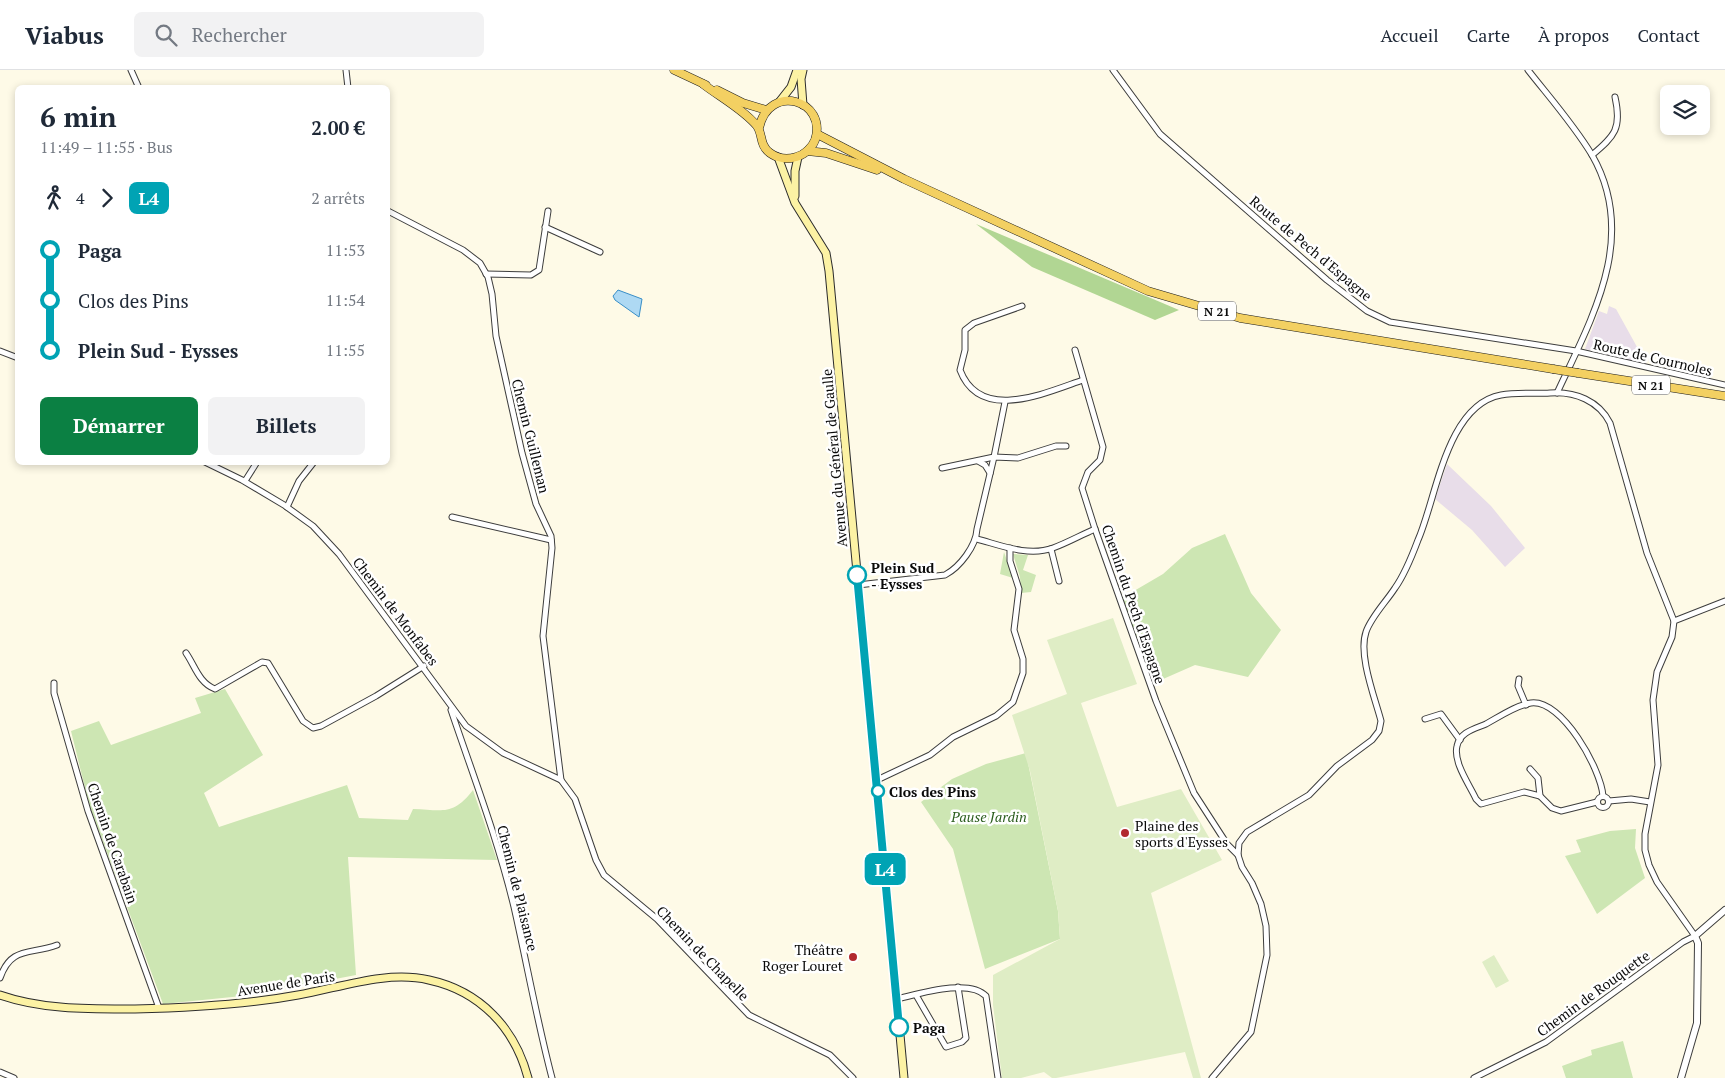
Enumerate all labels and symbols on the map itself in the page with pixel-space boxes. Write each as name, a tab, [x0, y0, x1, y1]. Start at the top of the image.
street label: Route de Pech d'Espagne	[1246, 191, 1376, 305]
road number: N 21	[1198, 302, 1236, 320]
street label: Route de Cournoles	[1592, 334, 1714, 380]
street label: Avenue du Général de Gaulle	[817, 368, 851, 548]
road number: N 21	[1632, 376, 1670, 394]
street label: Chemin Guilleman	[508, 377, 555, 496]
street label: Chemin du Pech d'Espagne	[1098, 522, 1170, 686]
street label: Chemin de Monfabes	[349, 553, 443, 669]
place label: Plein Sud - Eysses	[871, 558, 935, 593]
marker: Plein Sud - Eysses	[847, 565, 867, 585]
street label: Chemin de Carabain	[83, 780, 143, 906]
place label: Clos des Pins	[889, 782, 976, 801]
marker: Clos des Pins	[871, 784, 885, 798]
park label: Pause Jardin	[950, 807, 1027, 826]
place label: Plaine des sports d'Eysses	[1135, 816, 1228, 851]
street label: Chemin de Plaisance	[493, 823, 543, 953]
marker: Plaine des sports d'Eysses	[1119, 827, 1131, 839]
line badge: L4	[862, 853, 908, 885]
street label: Chemin de Chapelle	[653, 901, 753, 1005]
place label: Théâtre Roger Louret	[762, 940, 844, 975]
street label: Chemin de Rouquette	[1533, 946, 1653, 1040]
marker: Théâtre Roger Louret	[847, 951, 859, 963]
street label: Avenue de Paris	[236, 966, 336, 1000]
marker: Paga	[889, 1017, 909, 1037]
place label: Paga	[913, 1018, 946, 1037]

